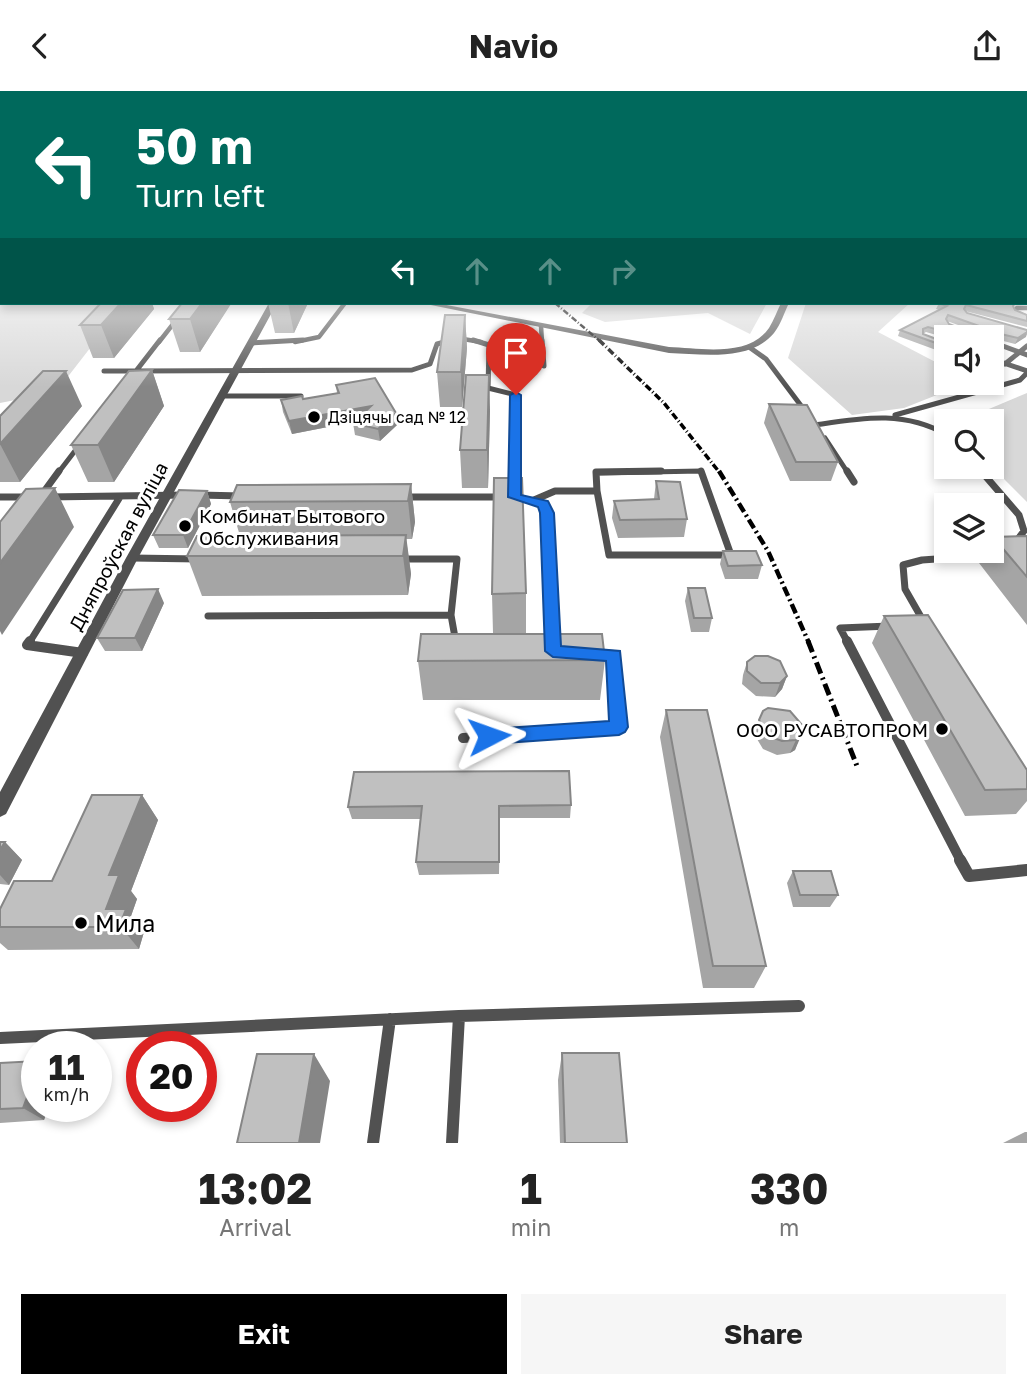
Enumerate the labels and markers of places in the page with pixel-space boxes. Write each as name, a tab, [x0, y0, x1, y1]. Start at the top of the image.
pin	[486, 323, 546, 395]
place label: Дзіцячы сад № 12	[328, 407, 466, 427]
marker: Дзіцячы сад № 12	[306, 409, 322, 425]
place label: Комбинат Бытового Обслуживания	[199, 504, 385, 549]
marker: Комбинат Бытового Обслуживания	[177, 518, 193, 534]
place label: ООО РУСАВТОПРОМ	[736, 718, 928, 741]
marker: ООО РУСАВТОПРОМ	[934, 721, 950, 737]
place label: Мила	[95, 909, 155, 937]
marker: Мила	[73, 915, 89, 931]

